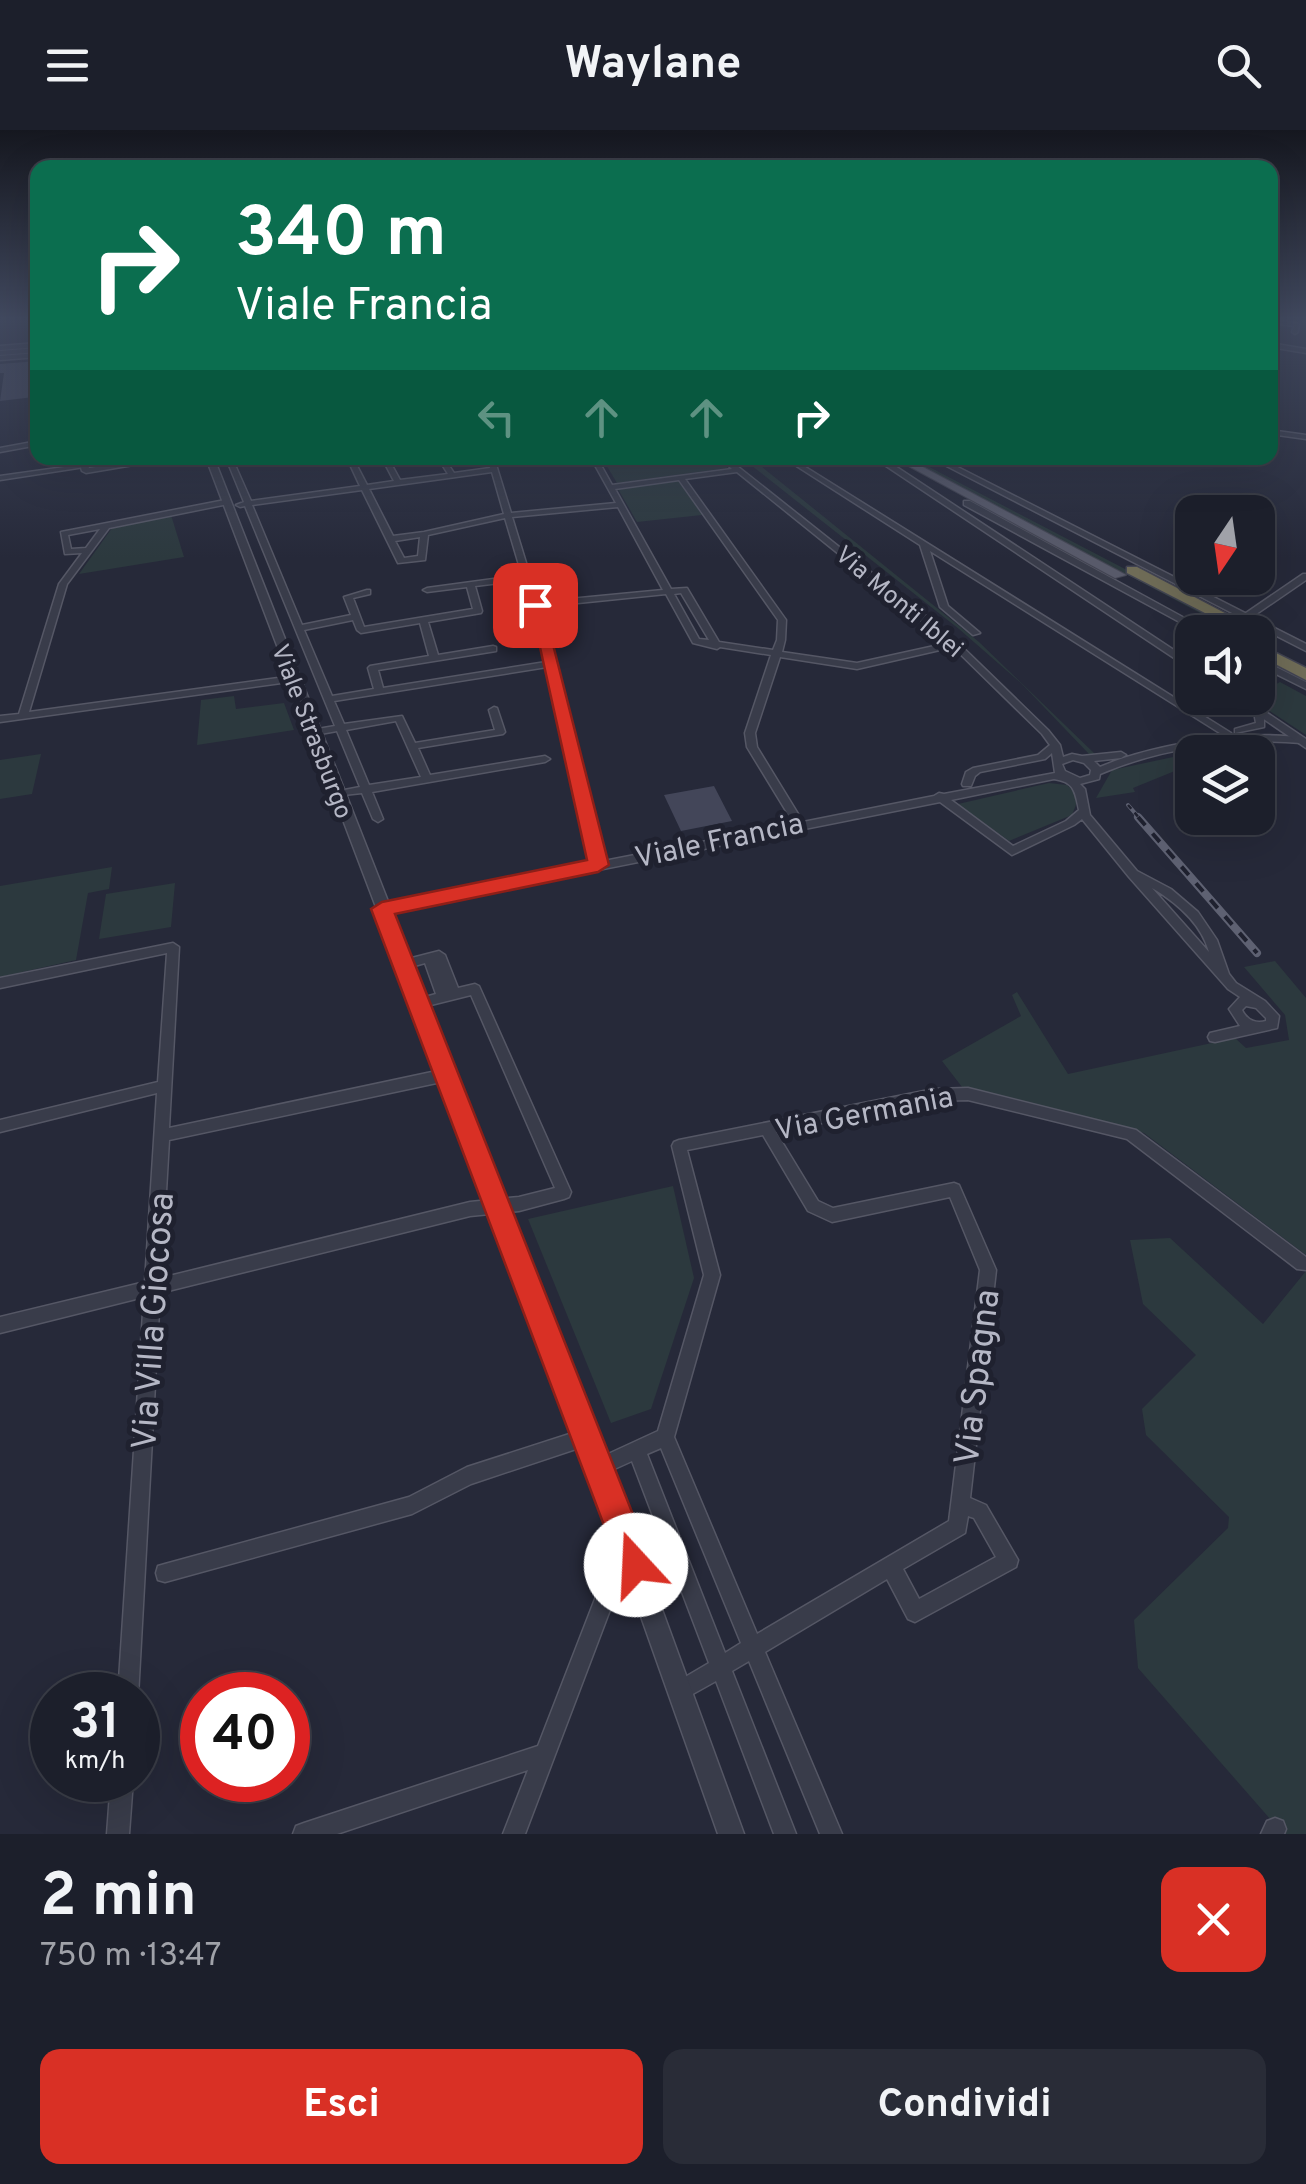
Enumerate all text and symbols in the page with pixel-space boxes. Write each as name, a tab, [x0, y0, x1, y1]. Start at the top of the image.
text: Waylane	[565, 37, 741, 94]
icon: menu	[40, 38, 95, 93]
icon: search	[1211, 38, 1266, 93]
text: 340 m	[235, 192, 447, 281]
icon: right	[70, 200, 200, 330]
text: Viale Francia	[235, 279, 492, 336]
icon: left	[469, 390, 524, 445]
icon: ahead	[574, 390, 629, 445]
icon: ahead	[679, 390, 734, 445]
icon: right	[784, 390, 839, 445]
north arrow	[1175, 495, 1275, 595]
map controls	[1175, 495, 1275, 835]
street label: Via Monti Iblei	[827, 540, 969, 666]
pin	[493, 563, 578, 648]
icon: arrive	[508, 578, 563, 633]
button: sound	[1175, 615, 1275, 715]
street label: Viale Strasburgo	[262, 640, 358, 824]
button: layers	[1175, 735, 1275, 835]
street label: Viale Francia	[632, 807, 807, 878]
street label: Via Germania	[772, 1080, 957, 1151]
street label: Via Villa Giocosa	[124, 1191, 186, 1451]
street label: Via Spagna	[946, 1287, 1012, 1468]
position arrow	[584, 1513, 688, 1617]
speed limit sign: 40	[180, 1672, 310, 1802]
text: 31	[70, 1693, 120, 1756]
text: km/h	[65, 1746, 125, 1778]
text: 2 min	[40, 1861, 197, 1937]
button: close	[1161, 1867, 1266, 1972]
text: 750 m · 13:47	[40, 1937, 221, 1977]
button: Esci	[40, 2049, 643, 2164]
button: Condividi	[663, 2049, 1266, 2164]

